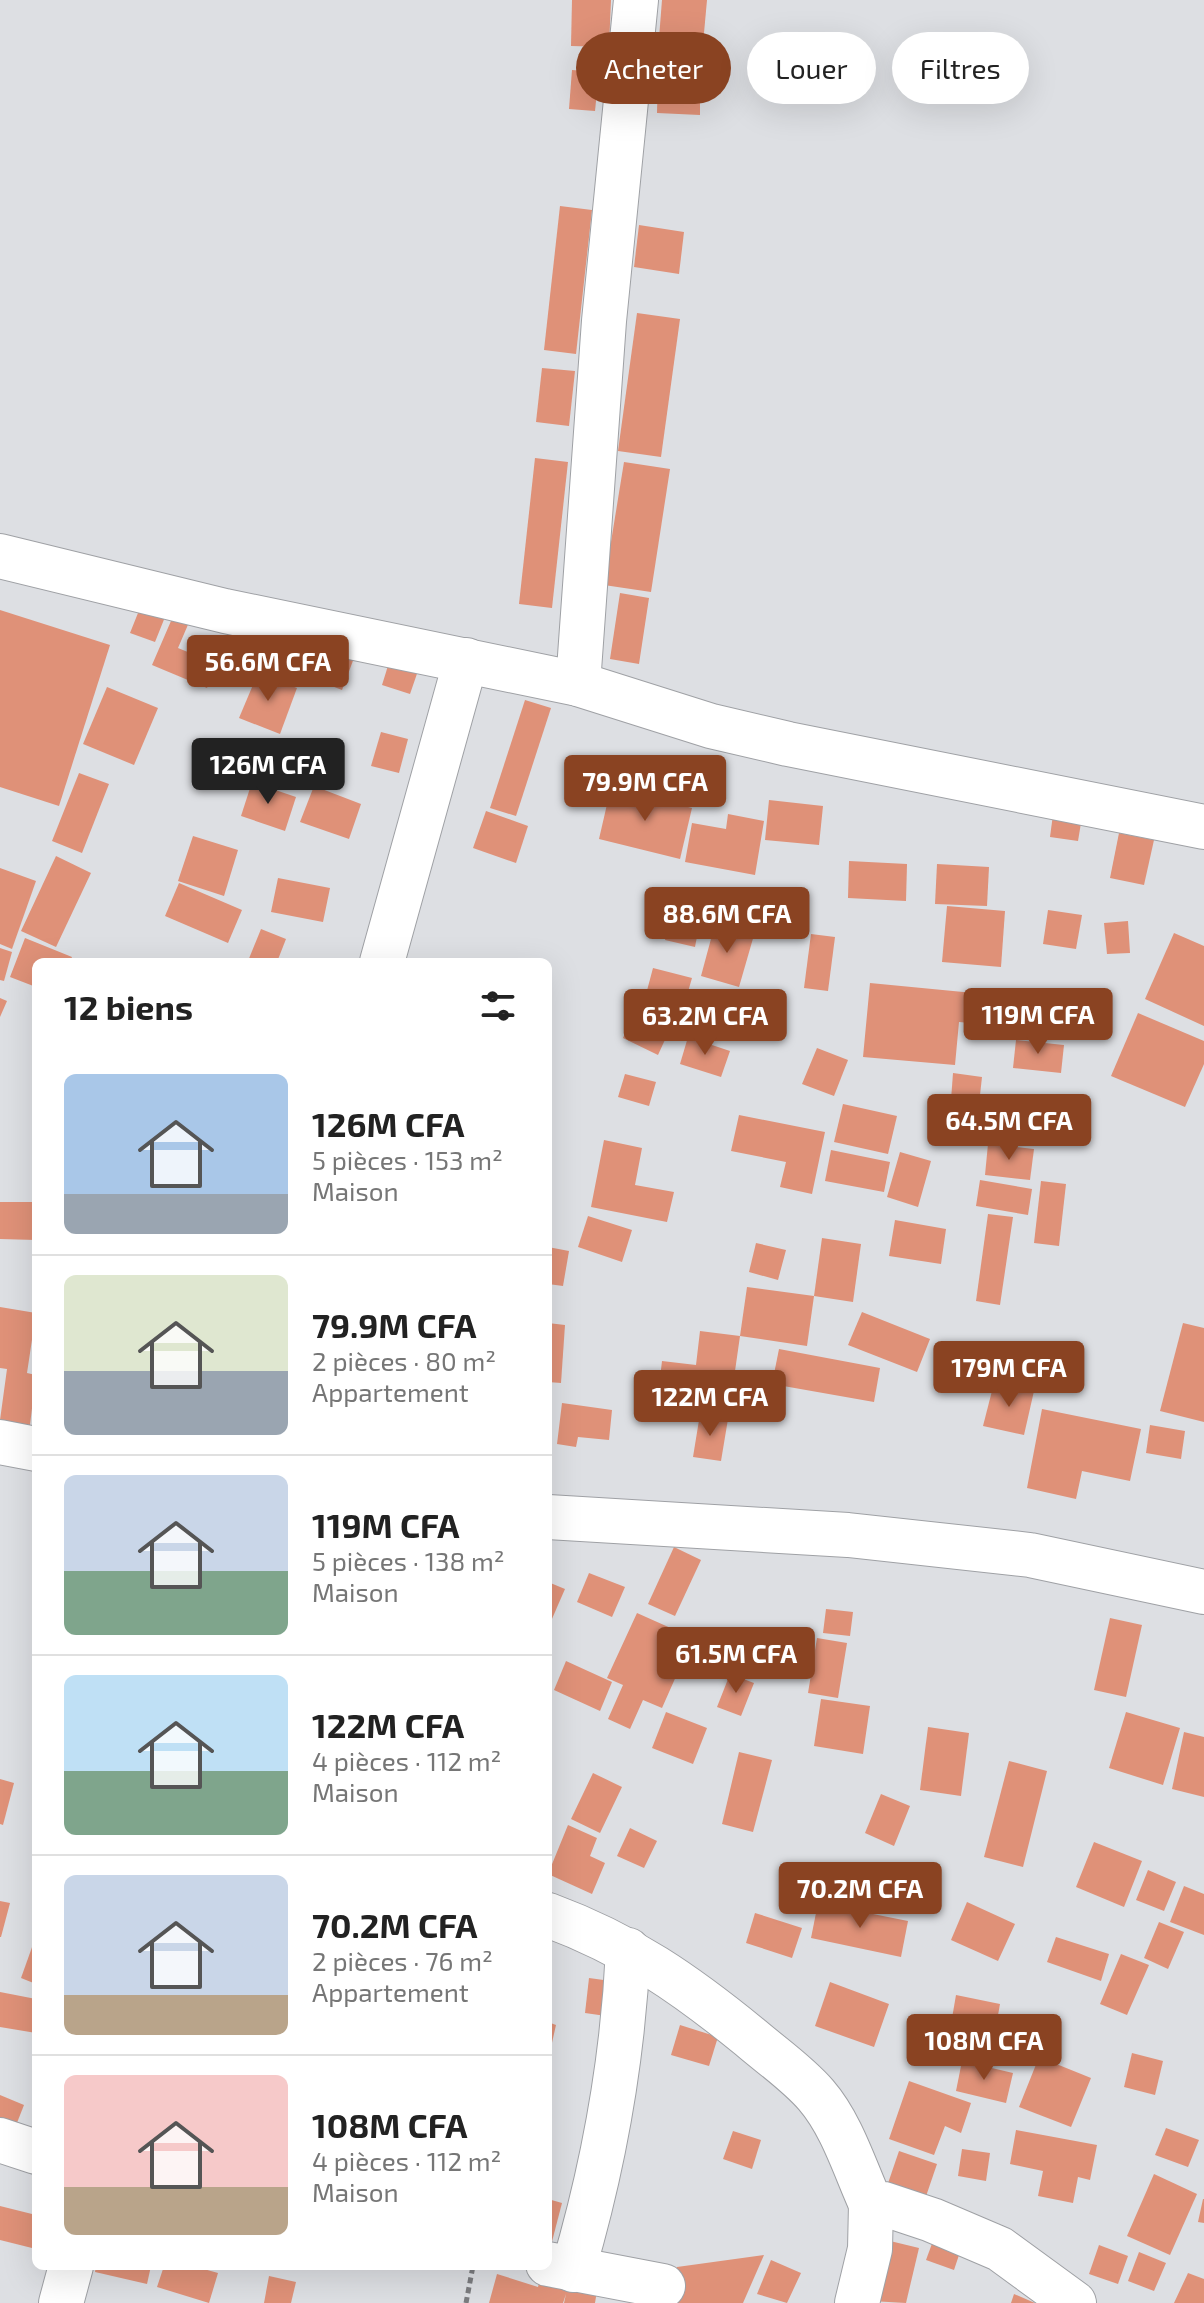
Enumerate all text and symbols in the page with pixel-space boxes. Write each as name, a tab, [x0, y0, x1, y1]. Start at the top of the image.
chip: Acheter	[576, 32, 731, 104]
chip: Louer	[747, 32, 876, 104]
chip: Filtres	[892, 32, 1029, 104]
pin: 56.6M CFA	[176, 635, 360, 703]
text: 56.6M CFA	[205, 645, 331, 676]
pin: 126M CFA	[185, 738, 351, 806]
text: 126M CFA	[210, 748, 326, 779]
pin: 79.9M CFA	[553, 755, 737, 823]
text: 79.9M CFA	[582, 765, 708, 796]
pin: 88.6M CFA	[635, 887, 819, 955]
text: 88.6M CFA	[662, 897, 792, 928]
icon: filters	[476, 984, 520, 1028]
text: 12 biens	[64, 986, 193, 1027]
pin: 119M CFA	[955, 988, 1121, 1056]
pin: 63.2M CFA	[613, 989, 797, 1057]
text: 119M CFA	[982, 998, 1094, 1029]
text: 63.2M CFA	[642, 999, 768, 1030]
pin: 64.5M CFA	[917, 1094, 1101, 1162]
text: 126M CFA	[312, 1103, 465, 1144]
text: 64.5M CFA	[945, 1104, 1073, 1135]
icon: home	[128, 1106, 224, 1202]
text: 5 pièces · 153 m²	[312, 1144, 503, 1175]
text: Maison	[312, 1175, 399, 1206]
text: 79.9M CFA	[312, 1304, 476, 1345]
icon: home	[128, 1307, 224, 1403]
pin: 179M CFA	[926, 1341, 1092, 1409]
text: 2 pièces · 80 m²	[312, 1345, 496, 1376]
text: 179M CFA	[951, 1351, 1067, 1382]
pin: 122M CFA	[627, 1370, 793, 1438]
text: Appartement	[312, 1376, 469, 1407]
text: 122M CFA	[652, 1380, 768, 1411]
text: 119M CFA	[312, 1504, 459, 1545]
icon: home	[128, 1507, 224, 1603]
text: 5 pièces · 138 m²	[312, 1545, 505, 1576]
text: Maison	[312, 1576, 399, 1607]
pin: 61.5M CFA	[644, 1627, 828, 1695]
text: 61.5M CFA	[675, 1637, 797, 1668]
text: 122M CFA	[312, 1704, 464, 1745]
icon: home	[128, 1707, 224, 1803]
text: 4 pièces · 112 m²	[312, 1745, 501, 1776]
text: Maison	[312, 1776, 399, 1807]
pin: 70.2M CFA	[768, 1862, 952, 1930]
text: 70.2M CFA	[797, 1872, 923, 1903]
text: 70.2M CFA	[312, 1904, 478, 1945]
icon: home	[128, 1907, 224, 2003]
text: 2 pièces · 76 m²	[312, 1945, 493, 1976]
text: Appartement	[312, 1976, 469, 2007]
pin: 108M CFA	[901, 2014, 1067, 2082]
text: 108M CFA	[925, 2024, 1043, 2055]
text: 108M CFA	[312, 2104, 467, 2145]
icon: home	[128, 2107, 224, 2203]
text: 4 pièces · 112 m²	[312, 2145, 501, 2176]
text: Maison	[312, 2176, 399, 2207]

